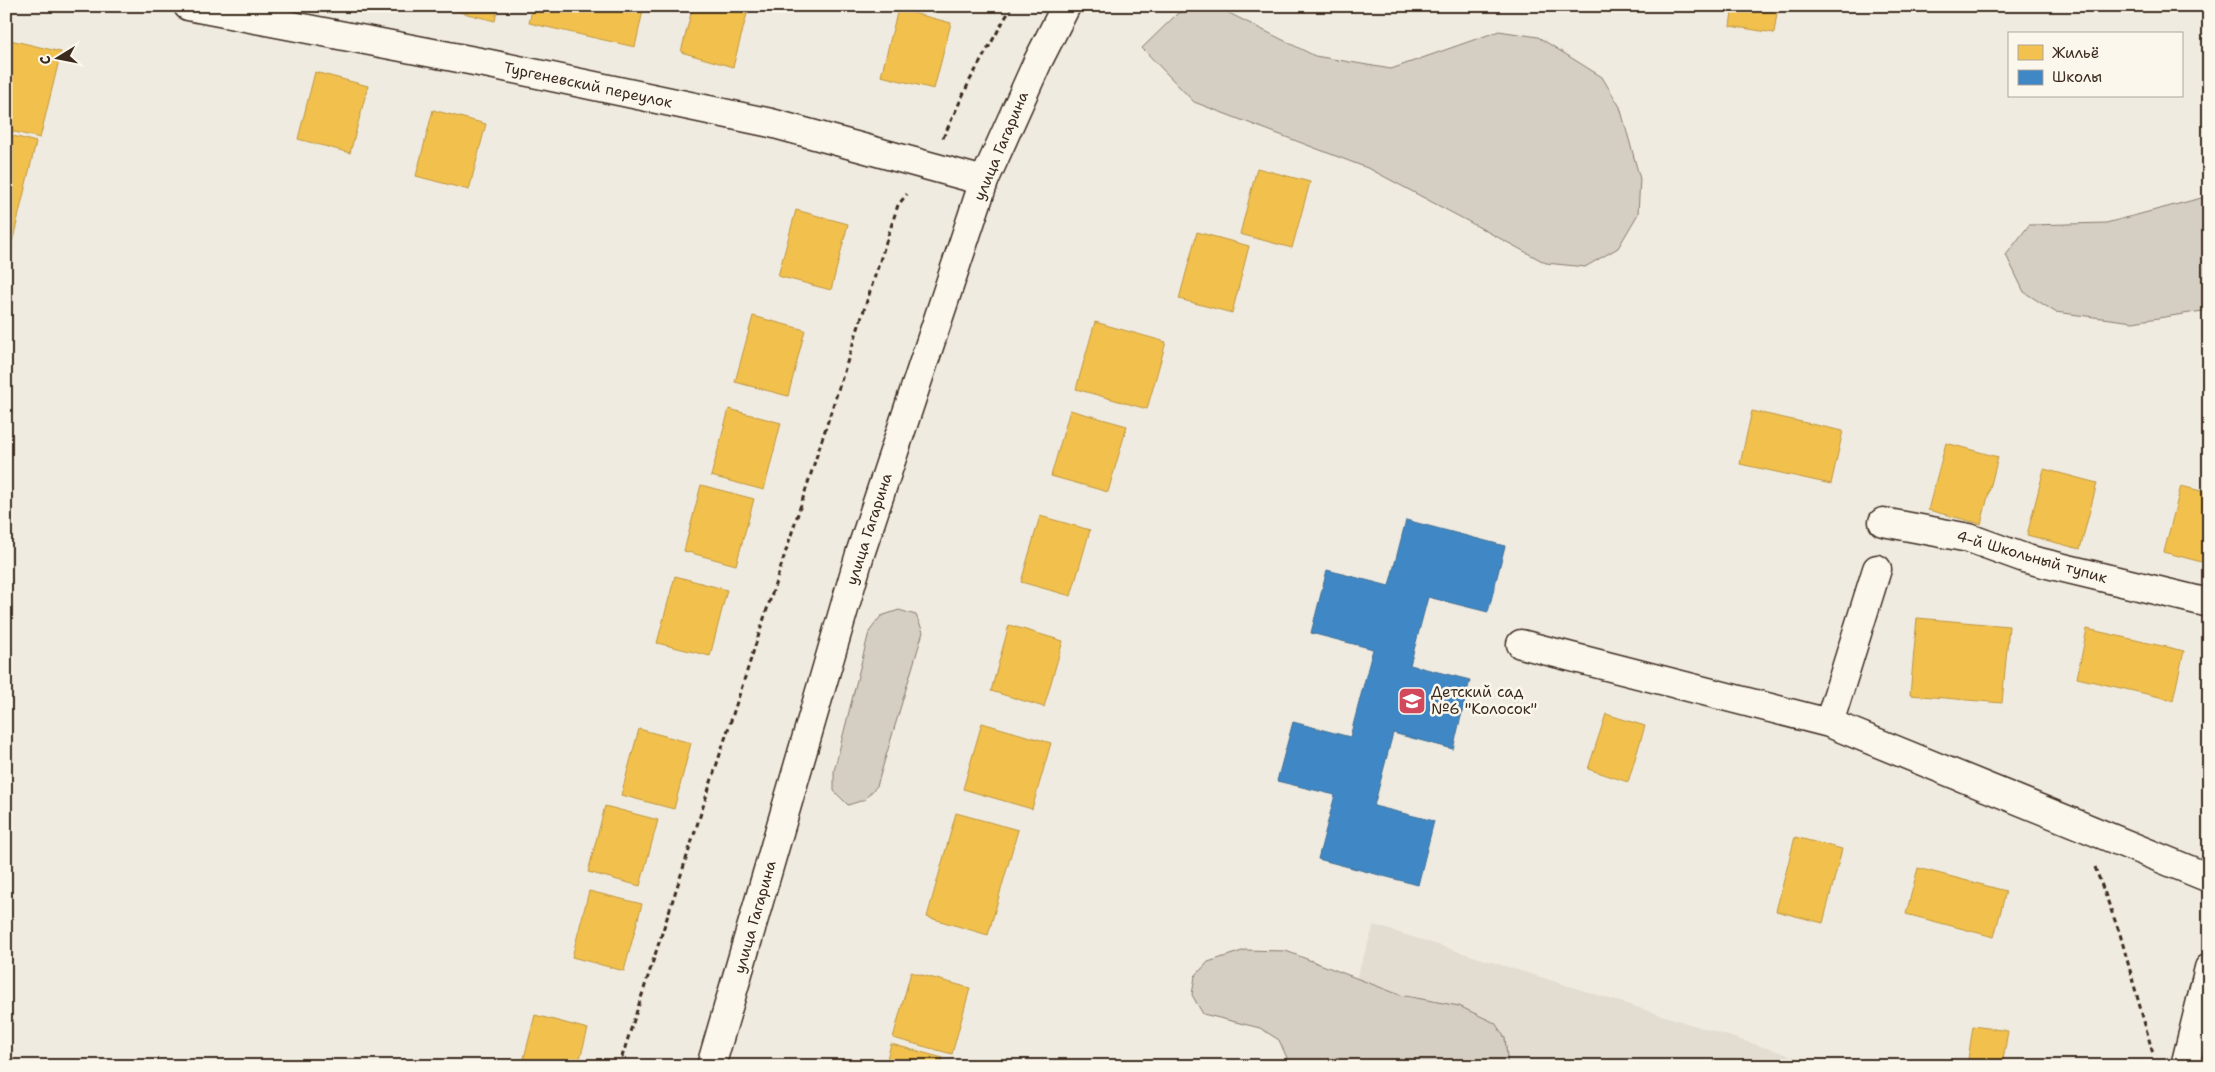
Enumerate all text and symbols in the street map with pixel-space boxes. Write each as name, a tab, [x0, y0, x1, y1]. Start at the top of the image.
north arrow	[32, 32, 82, 82]
legend	[2008, 32, 2182, 98]
text: Жильё	[2052, 43, 2099, 63]
text: С	[36, 54, 55, 66]
street label: Тургеневский переулок	[502, 57, 674, 113]
text: Школы	[2052, 67, 2102, 87]
street label: улица Гагарина	[969, 88, 1033, 204]
street label: улица Гагарина	[841, 470, 897, 588]
street label: 4-й Школьный тупик	[1954, 526, 2110, 588]
place label: Детский сад №6 "Колосок"	[1431, 682, 1537, 719]
school or university icon: Детский сад №6 "Колосок"	[1397, 686, 1427, 716]
street label: улица Гагарина	[729, 857, 781, 976]

